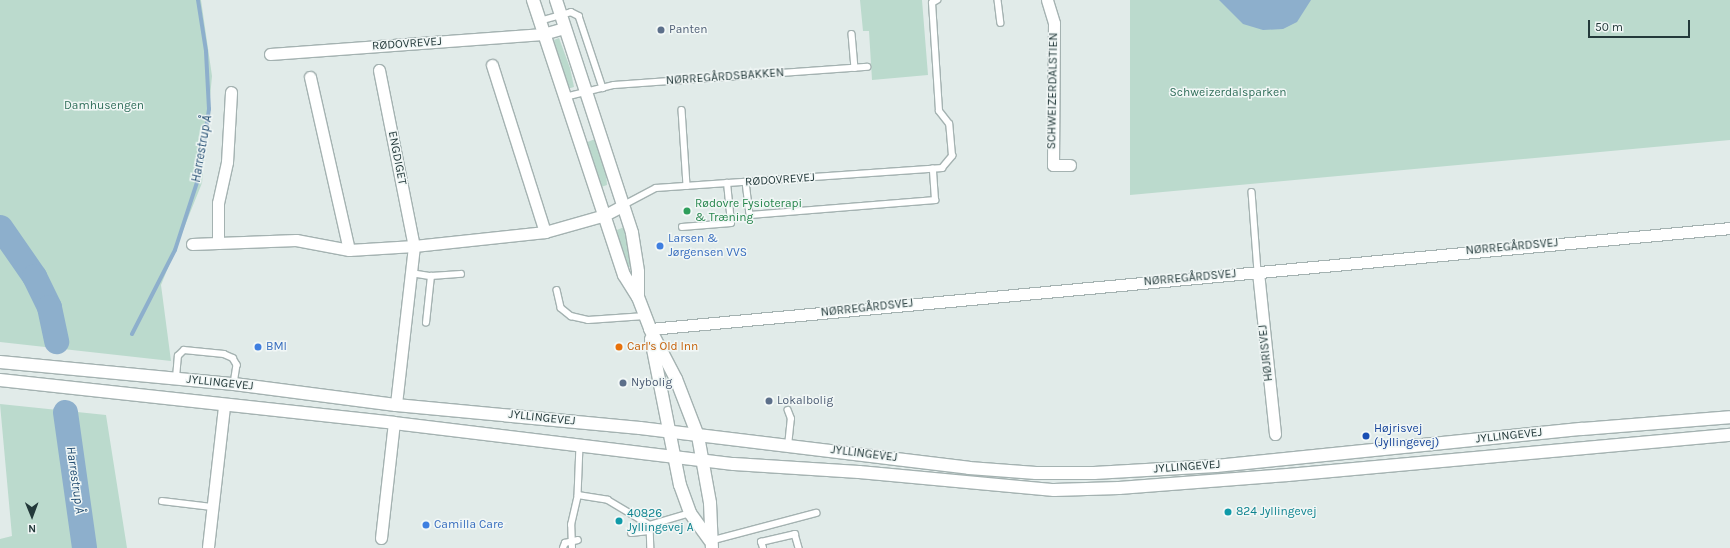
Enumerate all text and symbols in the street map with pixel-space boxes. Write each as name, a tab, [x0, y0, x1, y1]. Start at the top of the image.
scale bar	[1590, 12, 1692, 38]
text: 50 m	[1595, 20, 1623, 34]
place label: Panten	[669, 23, 707, 37]
marker: Panten	[656, 25, 666, 35]
street label: SCHWEIZERDALSTIEN	[1045, 33, 1061, 149]
street label: RØDOVREVEJ	[372, 34, 442, 54]
street label: NØRREGÅRDSBAKKEN	[665, 66, 785, 88]
park label: Schweizerdalsparken	[1170, 86, 1286, 100]
park label: Damhusengen	[64, 99, 144, 113]
water label: Harrestrup Å	[188, 114, 216, 184]
street label: ENGDIGET	[385, 130, 409, 186]
street label: RØDOVREVEJ	[745, 170, 815, 190]
place label: Rødovre Fysioterapi & Træning	[695, 197, 802, 225]
marker: Rødovre Fysioterapi & Træning	[682, 206, 692, 216]
place label: Larsen & Jørgensen VVS	[668, 232, 747, 260]
street label: NØRREGÅRDSVEJ	[1465, 236, 1559, 258]
marker: Larsen & Jørgensen VVS	[655, 241, 665, 251]
street label: NØRREGÅRDSVEJ	[1143, 267, 1237, 289]
street label: NØRREGÅRDSVEJ	[820, 296, 914, 320]
street label: HØJRISVEJ	[1256, 324, 1276, 382]
place label: BMI	[266, 340, 287, 354]
place label: Carl's Old Inn	[627, 340, 698, 354]
marker: BMI	[253, 342, 263, 352]
marker: Carl's Old Inn	[614, 342, 624, 352]
street label: JYLLINGEVEJ	[186, 372, 254, 394]
place label: Nybolig	[631, 376, 672, 390]
marker: Nybolig	[618, 378, 628, 388]
place label: Lokalbolig	[777, 394, 833, 408]
marker: Lokalbolig	[764, 396, 774, 406]
street label: JYLLINGEVEJ	[508, 407, 576, 429]
place label: Højrisvej (Jyllingevej)	[1374, 422, 1439, 450]
street label: JYLLINGEVEJ	[1475, 425, 1543, 447]
marker: Højrisvej (Jyllingevej)	[1361, 431, 1371, 441]
street label: JYLLINGEVEJ	[830, 443, 898, 465]
water label: Harrestrup Å	[63, 445, 87, 515]
street label: JYLLINGEVEJ	[1153, 457, 1221, 477]
north arrow	[12, 496, 52, 536]
place label: 824 Jyllingevej	[1236, 505, 1317, 519]
place label: 40826 Jyllingevej A	[627, 507, 694, 535]
marker: 824 Jyllingevej	[1223, 507, 1233, 517]
marker: 40826 Jyllingevej A	[614, 516, 624, 526]
place label: Camilla Care	[434, 518, 503, 532]
marker: Camilla Care	[421, 520, 431, 530]
text: N	[28, 522, 36, 535]

